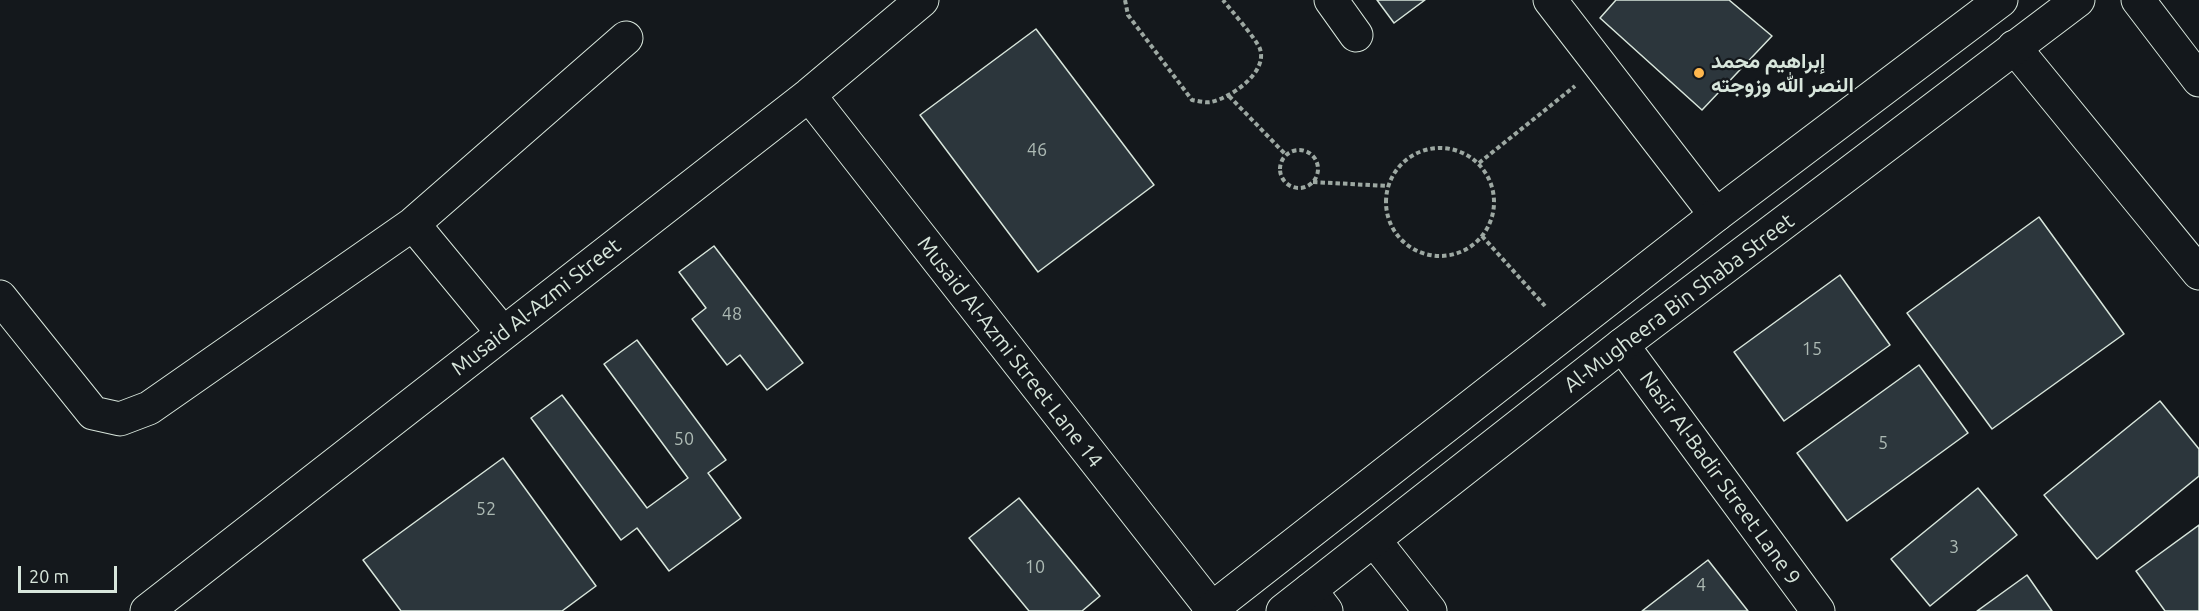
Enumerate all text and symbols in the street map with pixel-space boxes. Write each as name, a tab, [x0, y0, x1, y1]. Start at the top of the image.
place label: إبراهيم محمد النصر الله وزوجته	[1711, 48, 1854, 98]
marker: إبراهيم محمد النصر الله وزوجته	[1692, 66, 1706, 80]
house number: 46	[1027, 139, 1047, 161]
street label: Al-Mugheera Bin Shaba Street	[1559, 208, 1799, 398]
street label: Musaid Al-Azmi Street Lane 14	[912, 231, 1108, 473]
street label: Musaid Al-Azmi Street	[446, 233, 626, 381]
house number: 48	[722, 303, 742, 325]
house number: 15	[1802, 338, 1822, 360]
street label: Nasir Al-Badir Street Lane 9	[1634, 366, 1806, 590]
house number: 50	[674, 428, 694, 450]
house number: 5	[1878, 432, 1888, 454]
house number: 52	[476, 498, 496, 520]
house number: 3	[1949, 536, 1959, 558]
scale bar	[21, 554, 120, 592]
house number: 10	[1025, 556, 1045, 578]
text: 20 m	[29, 566, 69, 586]
house number: 4	[1696, 574, 1706, 596]

